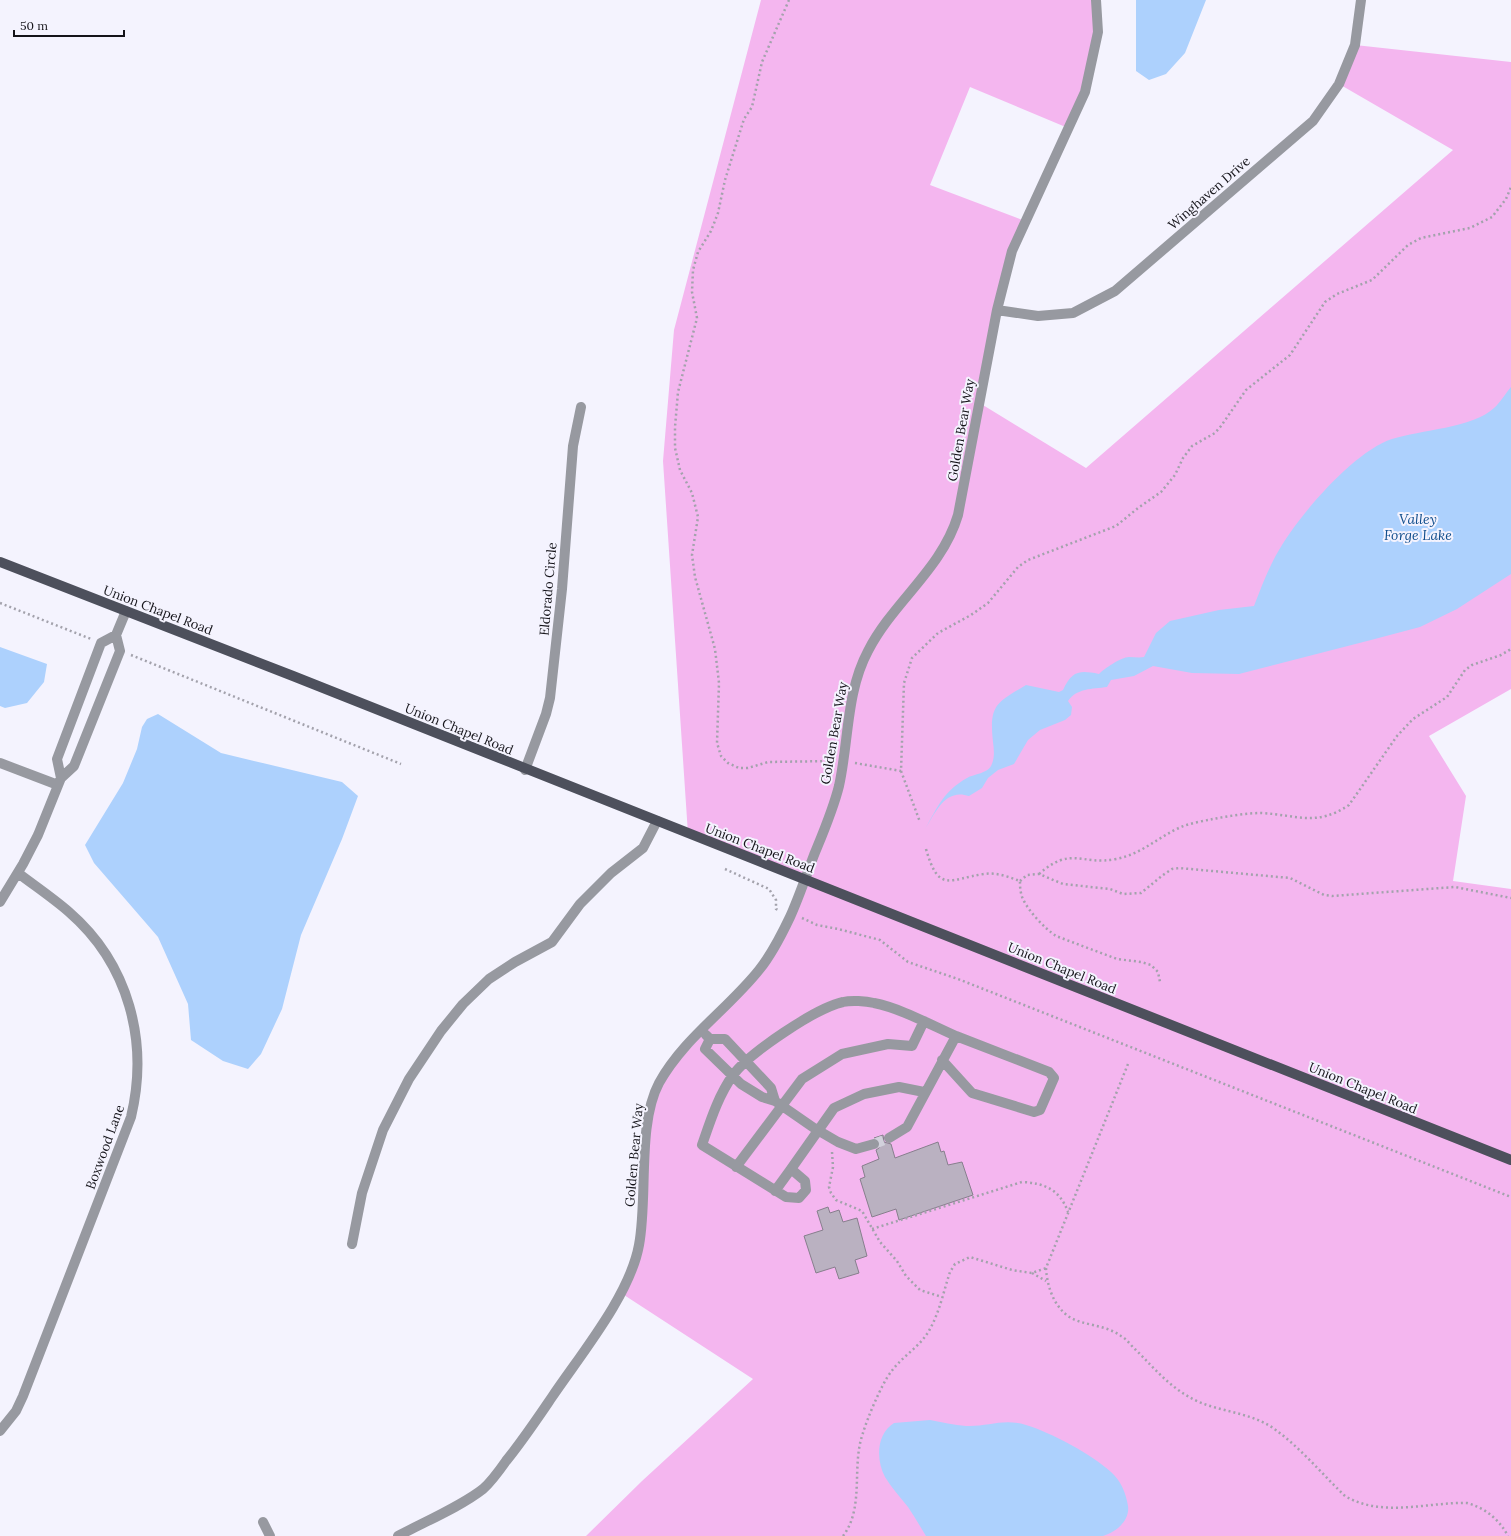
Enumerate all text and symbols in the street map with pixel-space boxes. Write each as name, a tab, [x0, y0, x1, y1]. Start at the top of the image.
scale bar	[14, 12, 124, 38]
text: 50 m	[20, 18, 48, 33]
street label: Winghaven Drive	[1164, 153, 1254, 233]
street label: Golden Bear Way	[944, 377, 978, 483]
water label: Valley Forge Lake	[1384, 510, 1452, 544]
street label: Eldorado Circle	[535, 542, 561, 636]
street label: Union Chapel Road	[101, 581, 215, 639]
street label: Golden Bear Way	[817, 680, 851, 786]
street label: Union Chapel Road	[402, 699, 516, 759]
street label: Union Chapel Road	[703, 819, 817, 877]
street label: Union Chapel Road	[1005, 938, 1119, 998]
street label: Union Chapel Road	[1306, 1058, 1420, 1118]
street label: Boxwood Lane	[82, 1102, 128, 1192]
street label: Golden Bear Way	[621, 1102, 647, 1207]

